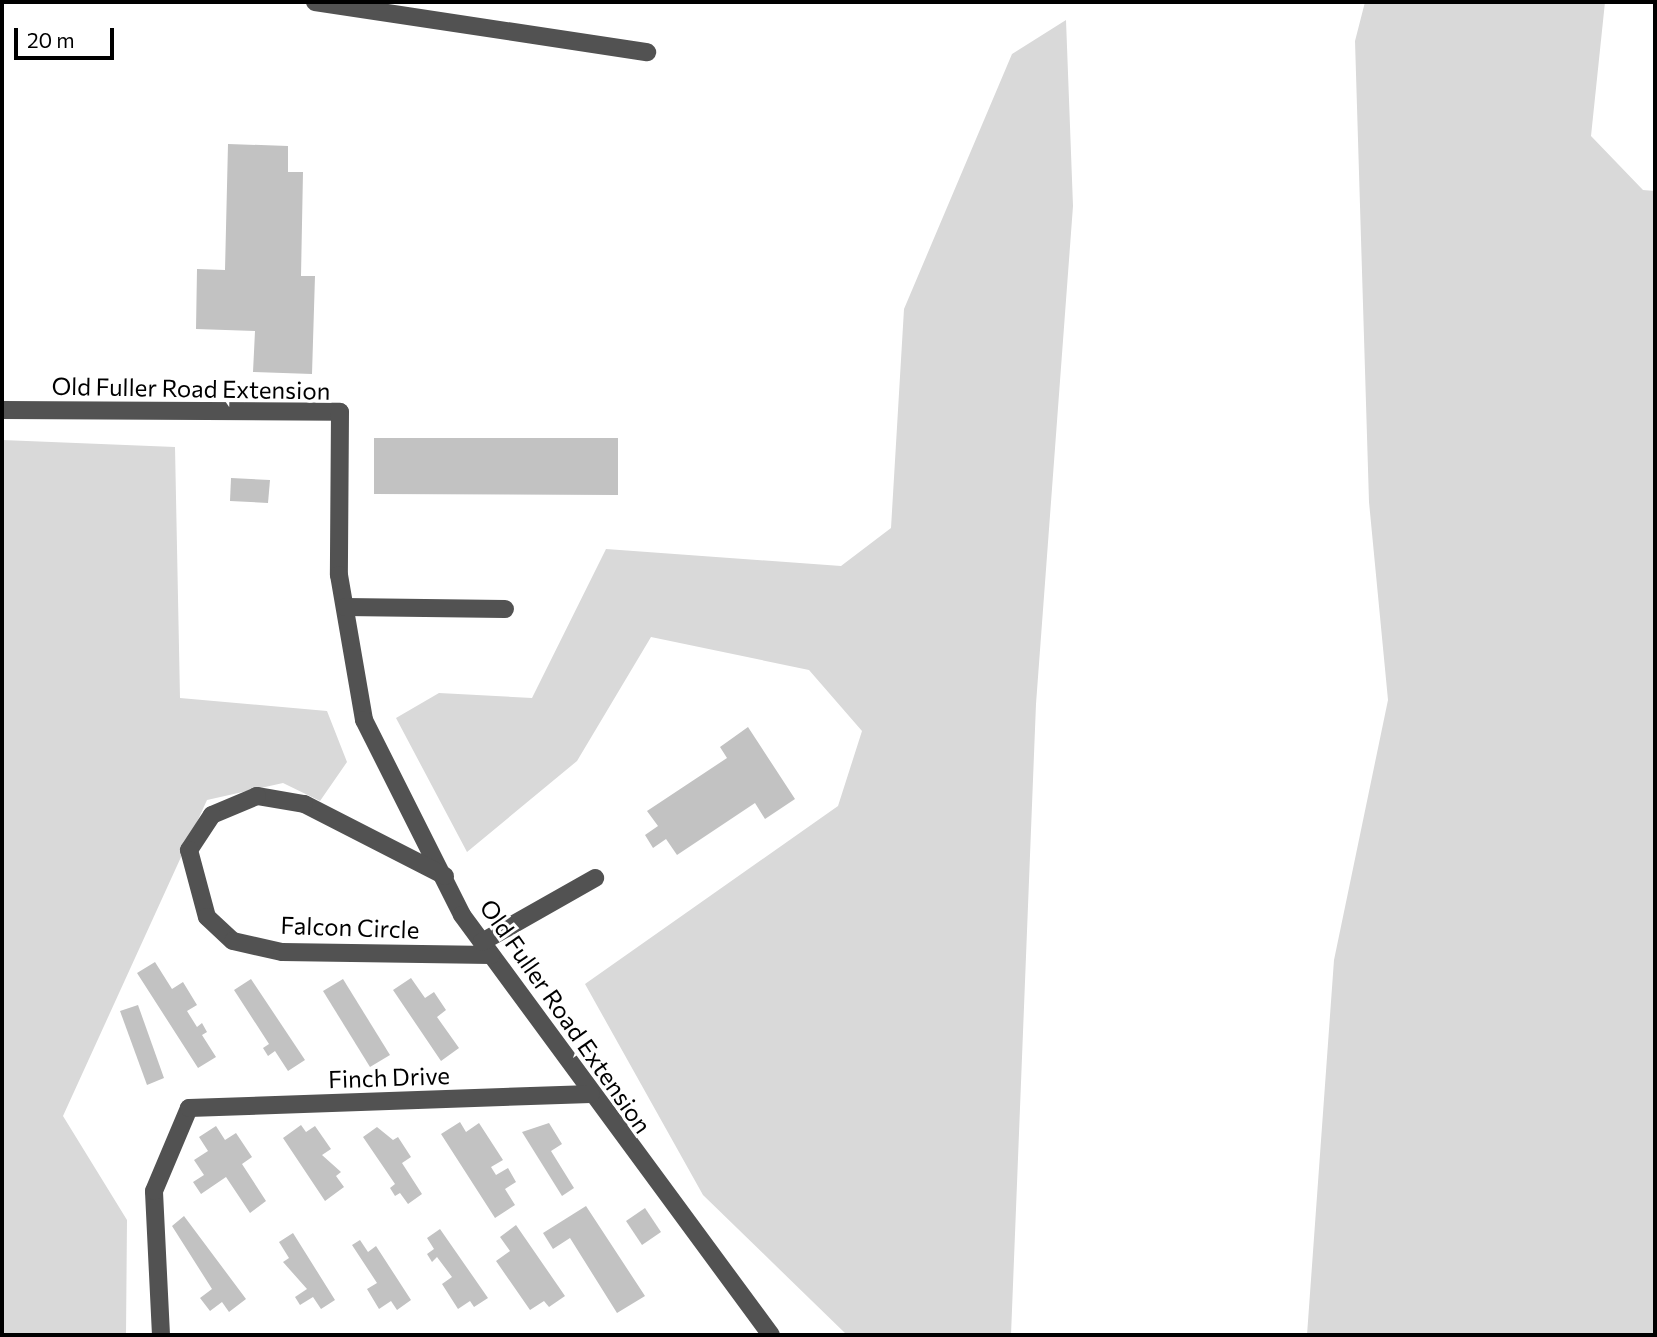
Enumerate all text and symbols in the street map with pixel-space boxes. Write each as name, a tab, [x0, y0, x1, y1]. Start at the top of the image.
scale bar	[18, 14, 117, 58]
text: 20 m	[27, 27, 75, 52]
street label: Old Fuller Road Extension	[51, 371, 331, 405]
street label: Old Fuller Road Extension	[474, 893, 658, 1139]
street label: Falcon Circle	[280, 910, 420, 944]
street label: Finch Drive	[328, 1060, 450, 1094]

